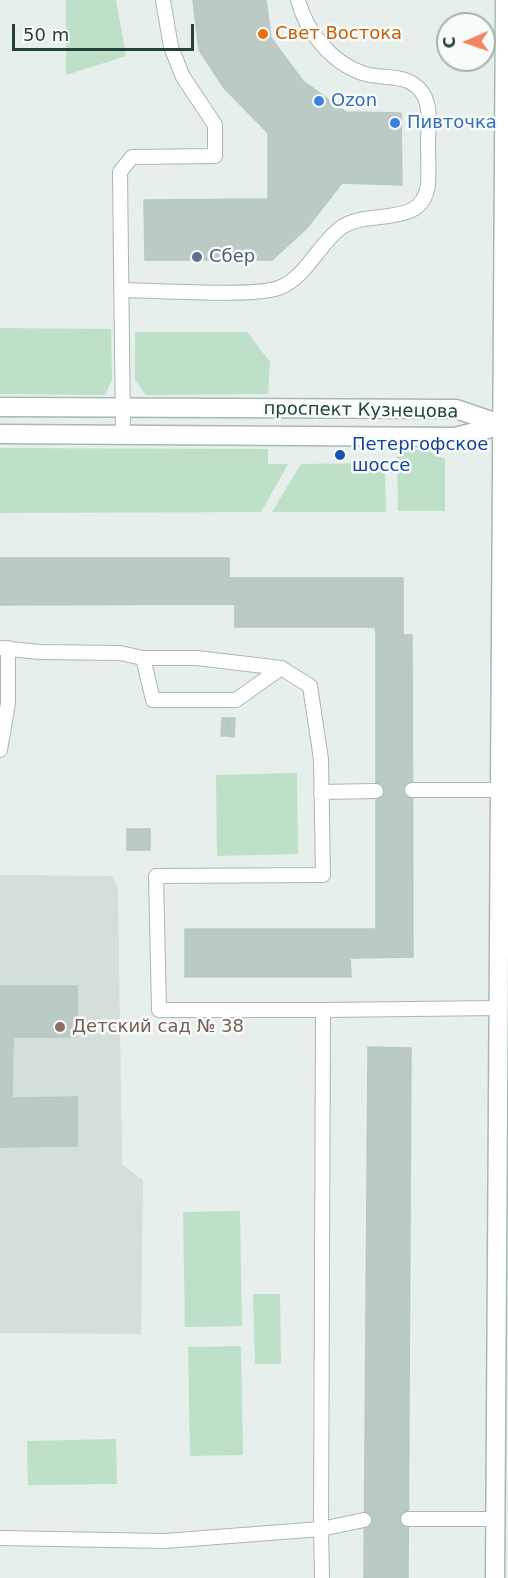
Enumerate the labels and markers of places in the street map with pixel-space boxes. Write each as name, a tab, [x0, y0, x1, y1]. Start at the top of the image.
place label: Свет Востока	[275, 23, 402, 45]
marker: Свет Востока	[256, 27, 270, 41]
place label: Ozon	[331, 90, 377, 112]
marker: Ozon	[312, 94, 326, 108]
place label: Пивточка	[407, 112, 497, 134]
marker: Пивточка	[388, 116, 402, 130]
place label: Сбер	[209, 246, 255, 268]
marker: Сбер	[190, 250, 204, 264]
place label: Петергофское шоссе	[352, 434, 488, 476]
marker: Петергофское шоссе	[333, 448, 347, 462]
place label: Детский сад № 38	[72, 1016, 244, 1038]
marker: Детский сад № 38	[53, 1020, 67, 1034]

